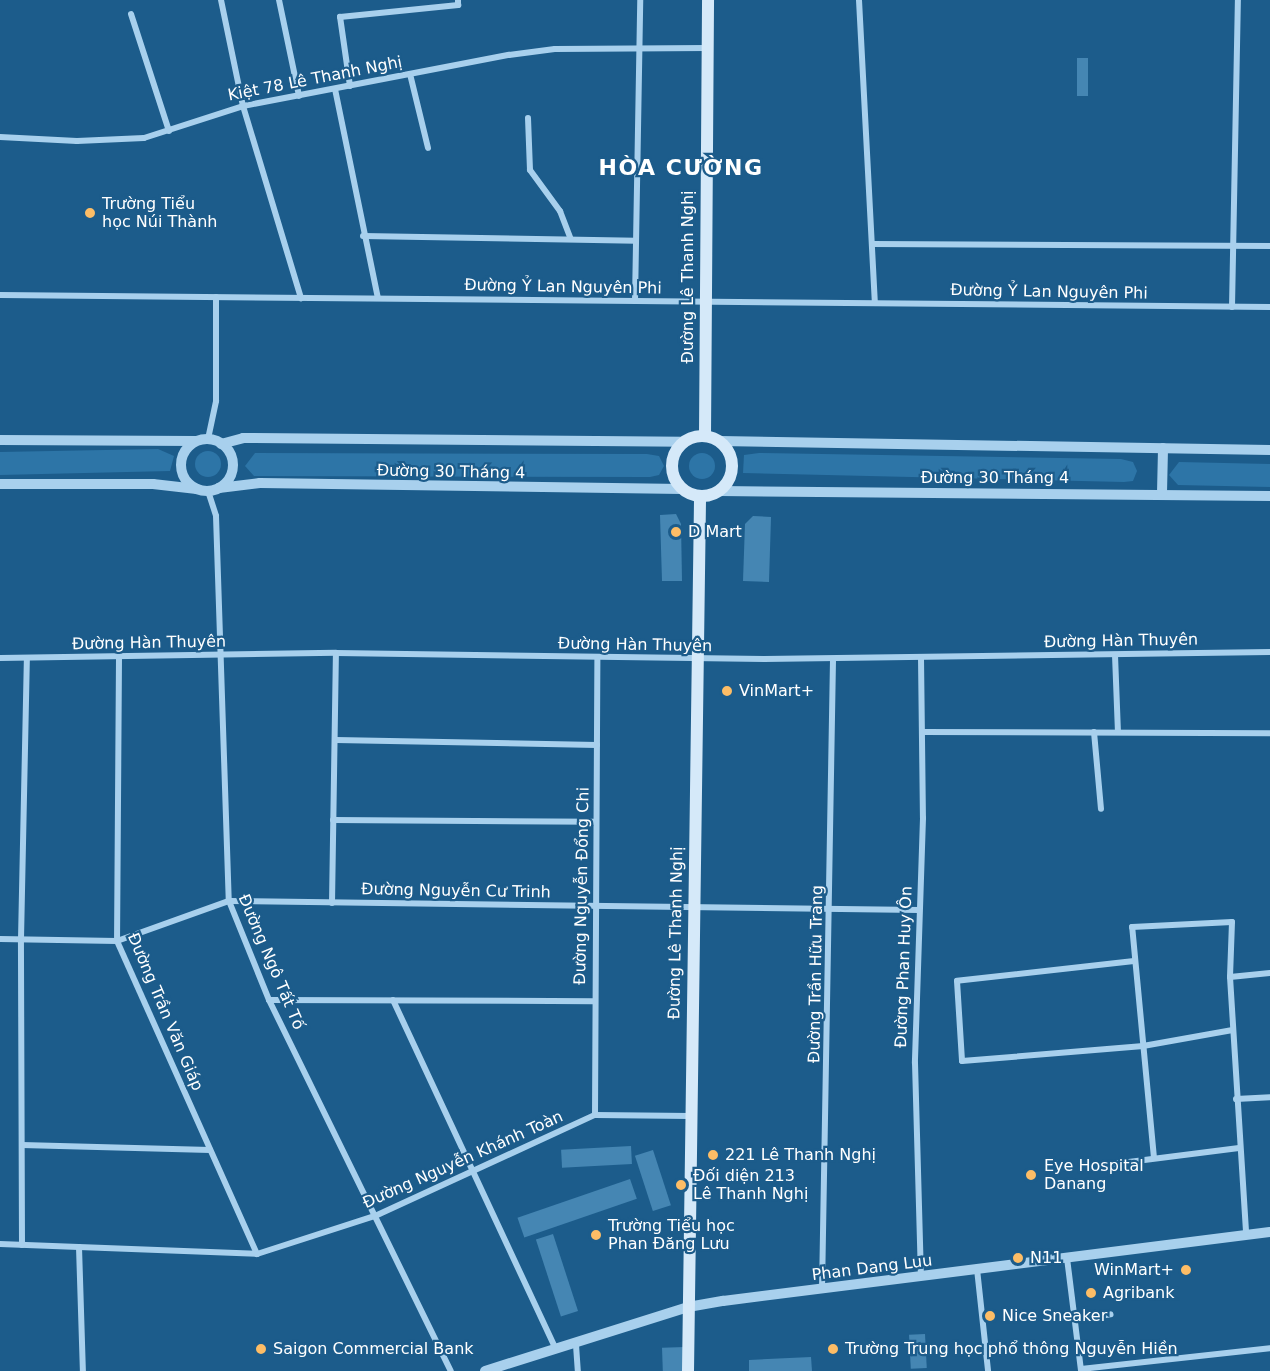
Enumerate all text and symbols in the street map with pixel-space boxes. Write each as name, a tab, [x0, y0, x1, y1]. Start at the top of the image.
street label: Kiệt 78 Lê Thanh Nghị	[226, 53, 404, 105]
district label: HÒA CƯỜNG	[599, 155, 763, 181]
street label: Đường Lê Thanh Nghị	[678, 190, 698, 364]
place label: Trường Tiểu học Núi Thành	[102, 194, 217, 232]
marker: Trường Tiểu học Núi Thành	[83, 206, 97, 220]
street label: Đường Ỷ Lan Nguyên Phi	[464, 276, 662, 298]
street label: Đường Ỷ Lan Nguyên Phi	[950, 281, 1148, 303]
street label: Đường 30 Tháng 4	[377, 461, 525, 483]
street label: Đường 30 Tháng 4	[921, 468, 1069, 488]
place label: D Mart	[688, 522, 742, 542]
marker: D Mart	[669, 525, 683, 539]
street label: Đường Hàn Thuyên	[1044, 630, 1198, 652]
street label: Đường Hàn Thuyên	[72, 632, 226, 654]
street label: Đường Hàn Thuyên	[558, 634, 712, 656]
place label: VinMart+	[739, 681, 814, 701]
marker: VinMart+	[720, 684, 734, 698]
street label: Đường Nguyễn Đổng Chi	[571, 787, 593, 985]
street label: Đường Lê Thanh Nghị	[665, 846, 687, 1020]
street label: Đường Nguyễn Cư Trinh	[361, 880, 551, 902]
street label: Đường Trần Hữu Trang	[805, 885, 827, 1063]
street label: Đường Phan Huy Ôn	[892, 886, 916, 1048]
street label: Đường Ngô Tất Tố	[234, 891, 308, 1033]
street label: Đường Trần Văn Giáp	[123, 930, 207, 1094]
street label: Đường Nguyễn Khánh Toàn	[360, 1107, 566, 1213]
place label: 221 Lê Thanh Nghị	[725, 1145, 876, 1165]
marker: 221 Lê Thanh Nghị	[706, 1148, 720, 1162]
place label: Eye Hospital Danang	[1044, 1156, 1144, 1194]
place label: Đối diện 213 Lê Thanh Nghị	[693, 1166, 808, 1204]
marker: Eye Hospital Danang	[1022, 1166, 1040, 1184]
marker: Đối diện 213 Lê Thanh Nghị	[674, 1178, 688, 1192]
place label: Trường Tiểu học Phan Đăng Lưu	[608, 1216, 735, 1254]
marker: Trường Tiểu học Phan Đăng Lưu	[589, 1228, 603, 1242]
place label: N11	[1030, 1248, 1062, 1268]
street label: Phan Dang Luu	[811, 1251, 933, 1285]
marker: N11	[1011, 1251, 1025, 1265]
place label: WinMart+	[1094, 1260, 1174, 1280]
marker: WinMart+	[1179, 1263, 1193, 1277]
place label: Agribank	[1103, 1283, 1174, 1303]
marker: Agribank	[1084, 1286, 1098, 1300]
place label: Nice Sneaker	[1002, 1306, 1107, 1326]
marker: Nice Sneaker	[983, 1309, 997, 1323]
place label: Saigon Commercial Bank	[273, 1339, 474, 1359]
place label: Trường Trung học phổ thông Nguyễn Hiền	[845, 1339, 1178, 1359]
marker: Saigon Commercial Bank	[254, 1342, 268, 1356]
marker: Trường Trung học phổ thông Nguyễn Hiền	[826, 1342, 840, 1356]

